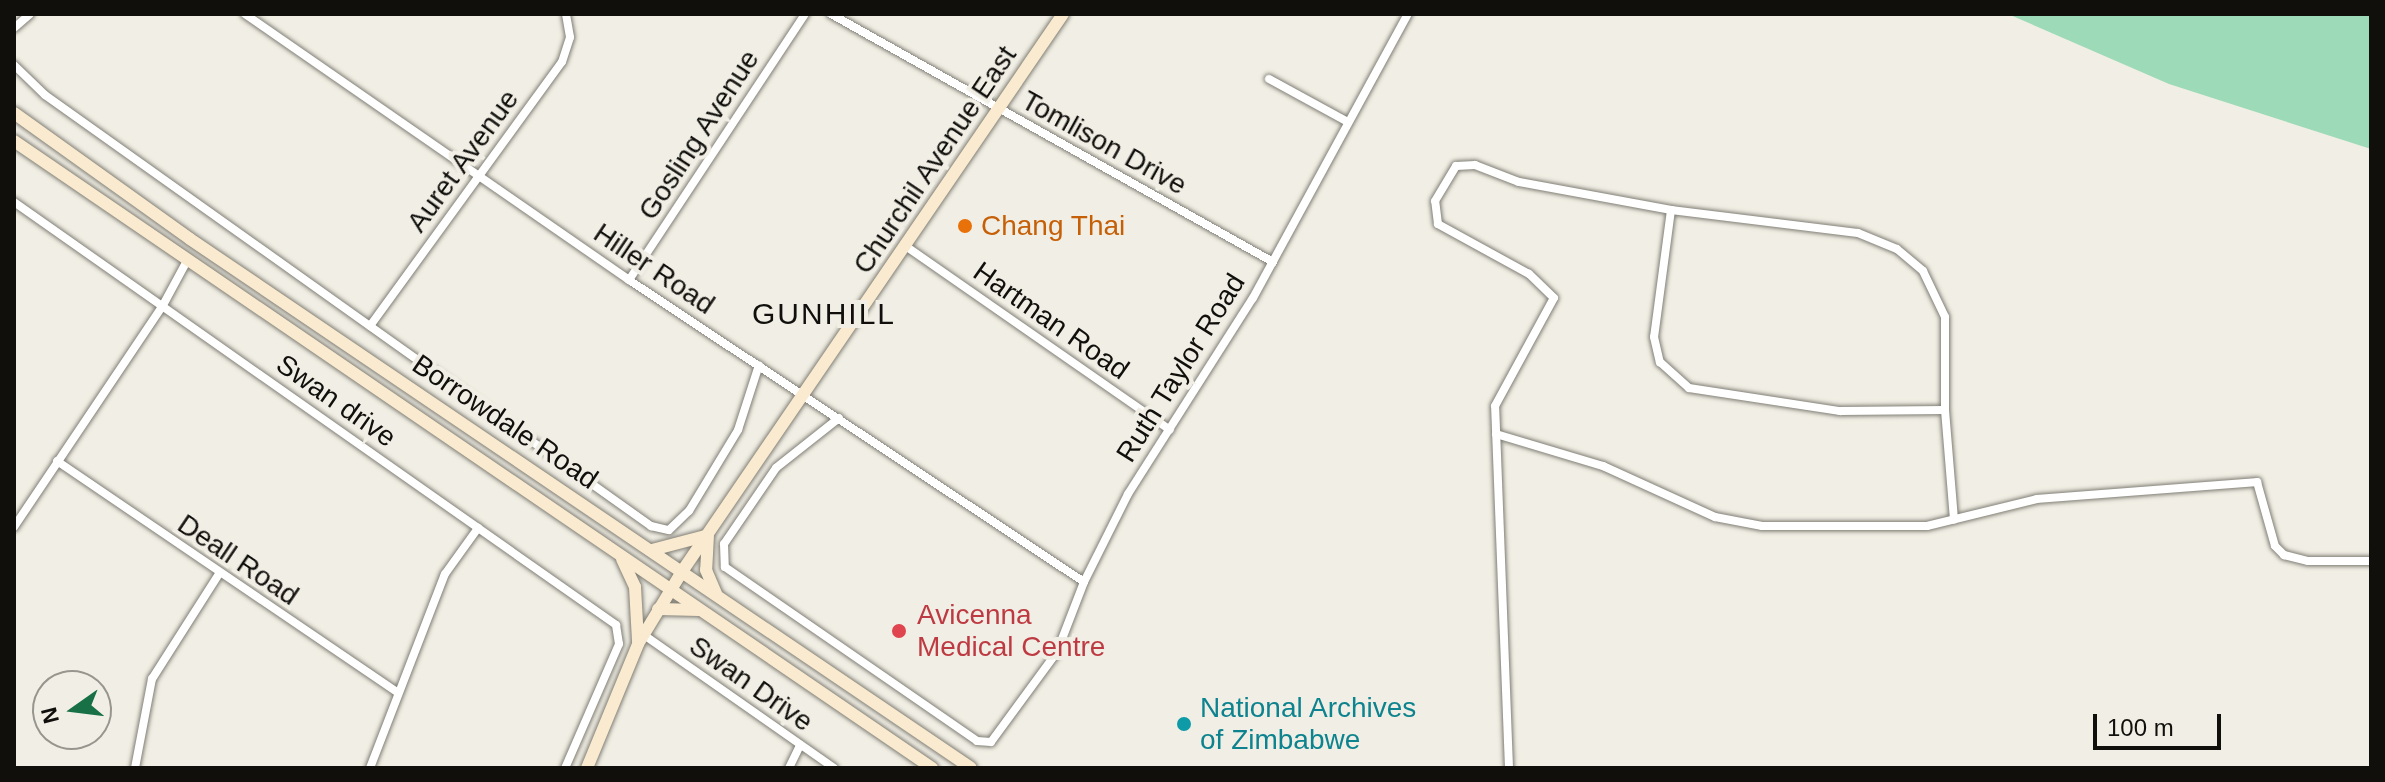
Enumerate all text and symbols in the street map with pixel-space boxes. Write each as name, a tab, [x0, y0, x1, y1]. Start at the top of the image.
street label: Churchil Avenue East	[846, 39, 1024, 281]
street label: Gosling Avenue	[631, 43, 767, 227]
street label: Auret Avenue	[400, 83, 526, 239]
street label: Tomlison Drive	[1016, 84, 1192, 202]
place label: Chang Thai	[981, 209, 1126, 243]
street label: Hiller Road	[587, 216, 721, 322]
marker: Chang Thai	[956, 217, 974, 235]
street label: Hartman Road	[967, 255, 1135, 387]
street label: Ruth Taylor Road	[1109, 267, 1253, 469]
district label: GUNHILL	[752, 296, 896, 332]
street label: Swan drive	[270, 348, 402, 454]
street label: Borrowdale Road	[406, 348, 604, 496]
street label: Deall Road	[171, 507, 305, 613]
place label: Avicenna Medical Centre	[917, 598, 1105, 664]
marker: Avicenna Medical Centre	[888, 620, 910, 642]
street label: Swan Drive	[683, 629, 819, 739]
north arrow	[32, 670, 112, 750]
place label: National Archives of Zimbabwe	[1200, 691, 1418, 757]
scale bar	[2097, 698, 2225, 748]
text: N	[36, 705, 64, 726]
text: 100 m	[2107, 714, 2174, 741]
marker: National Archives of Zimbabwe	[1175, 715, 1193, 733]

